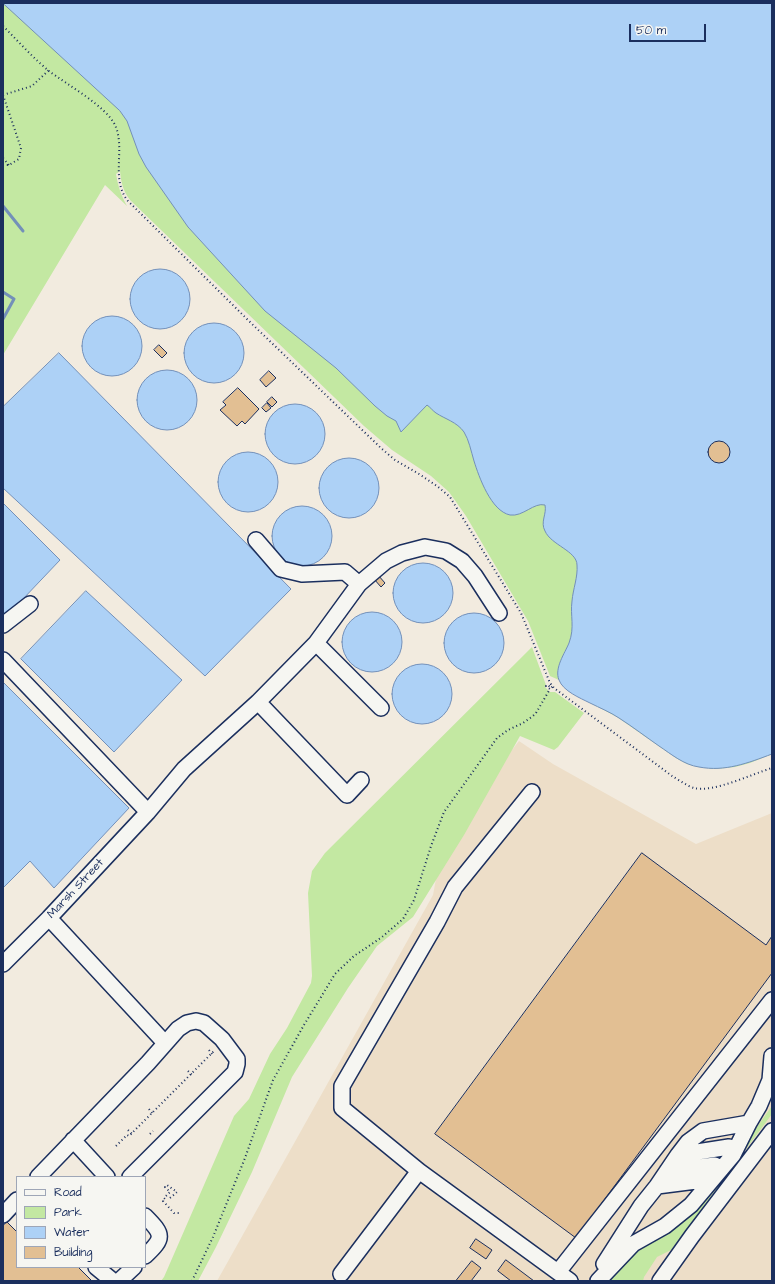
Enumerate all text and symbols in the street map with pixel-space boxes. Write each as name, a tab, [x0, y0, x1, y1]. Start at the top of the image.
scale bar	[631, 16, 708, 42]
text: 50 m	[636, 22, 666, 39]
street label: Marsh Street	[45, 856, 107, 922]
legend	[16, 1176, 146, 1268]
text: Road	[54, 1184, 82, 1201]
text: Park	[54, 1204, 82, 1221]
text: Water	[54, 1224, 89, 1241]
text: Building	[54, 1244, 92, 1261]

